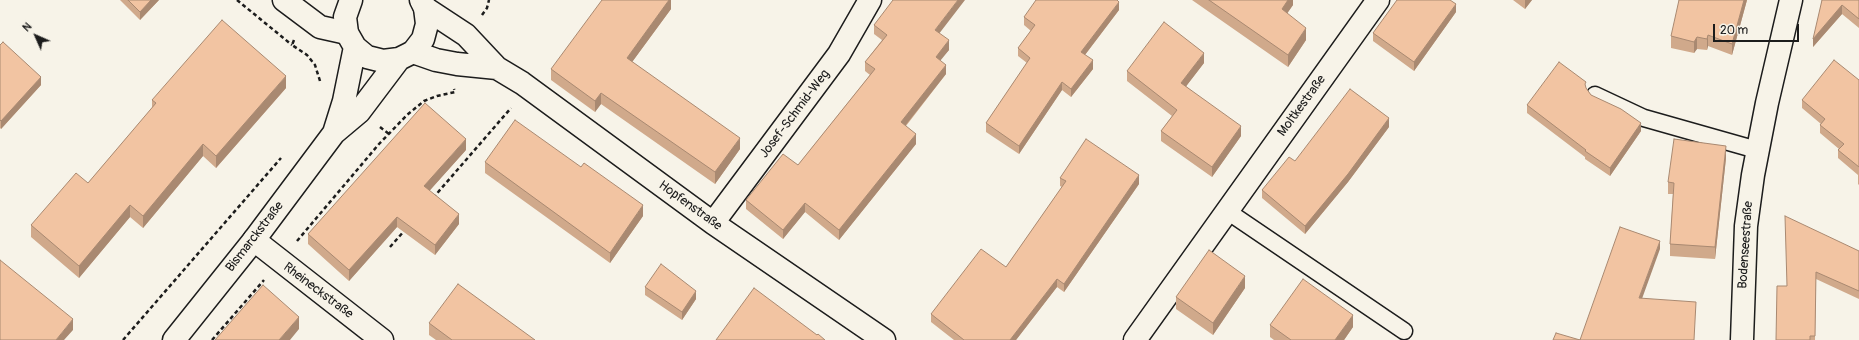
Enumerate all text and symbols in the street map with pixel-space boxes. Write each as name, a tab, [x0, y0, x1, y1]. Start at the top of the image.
north arrow	[16, 16, 56, 56]
scale bar	[1715, 16, 1801, 42]
text: N	[20, 20, 34, 34]
text: 20 m	[1720, 23, 1748, 38]
street label: Josef-Schmid-Weg	[757, 67, 833, 161]
street label: Moltkestraße	[1275, 72, 1329, 140]
street label: Hopfenstraße	[655, 178, 725, 234]
street label: Bismarckstraße	[223, 199, 287, 275]
street label: Bodenseestraße	[1735, 201, 1757, 289]
street label: Rheineckstraße	[280, 260, 356, 322]

